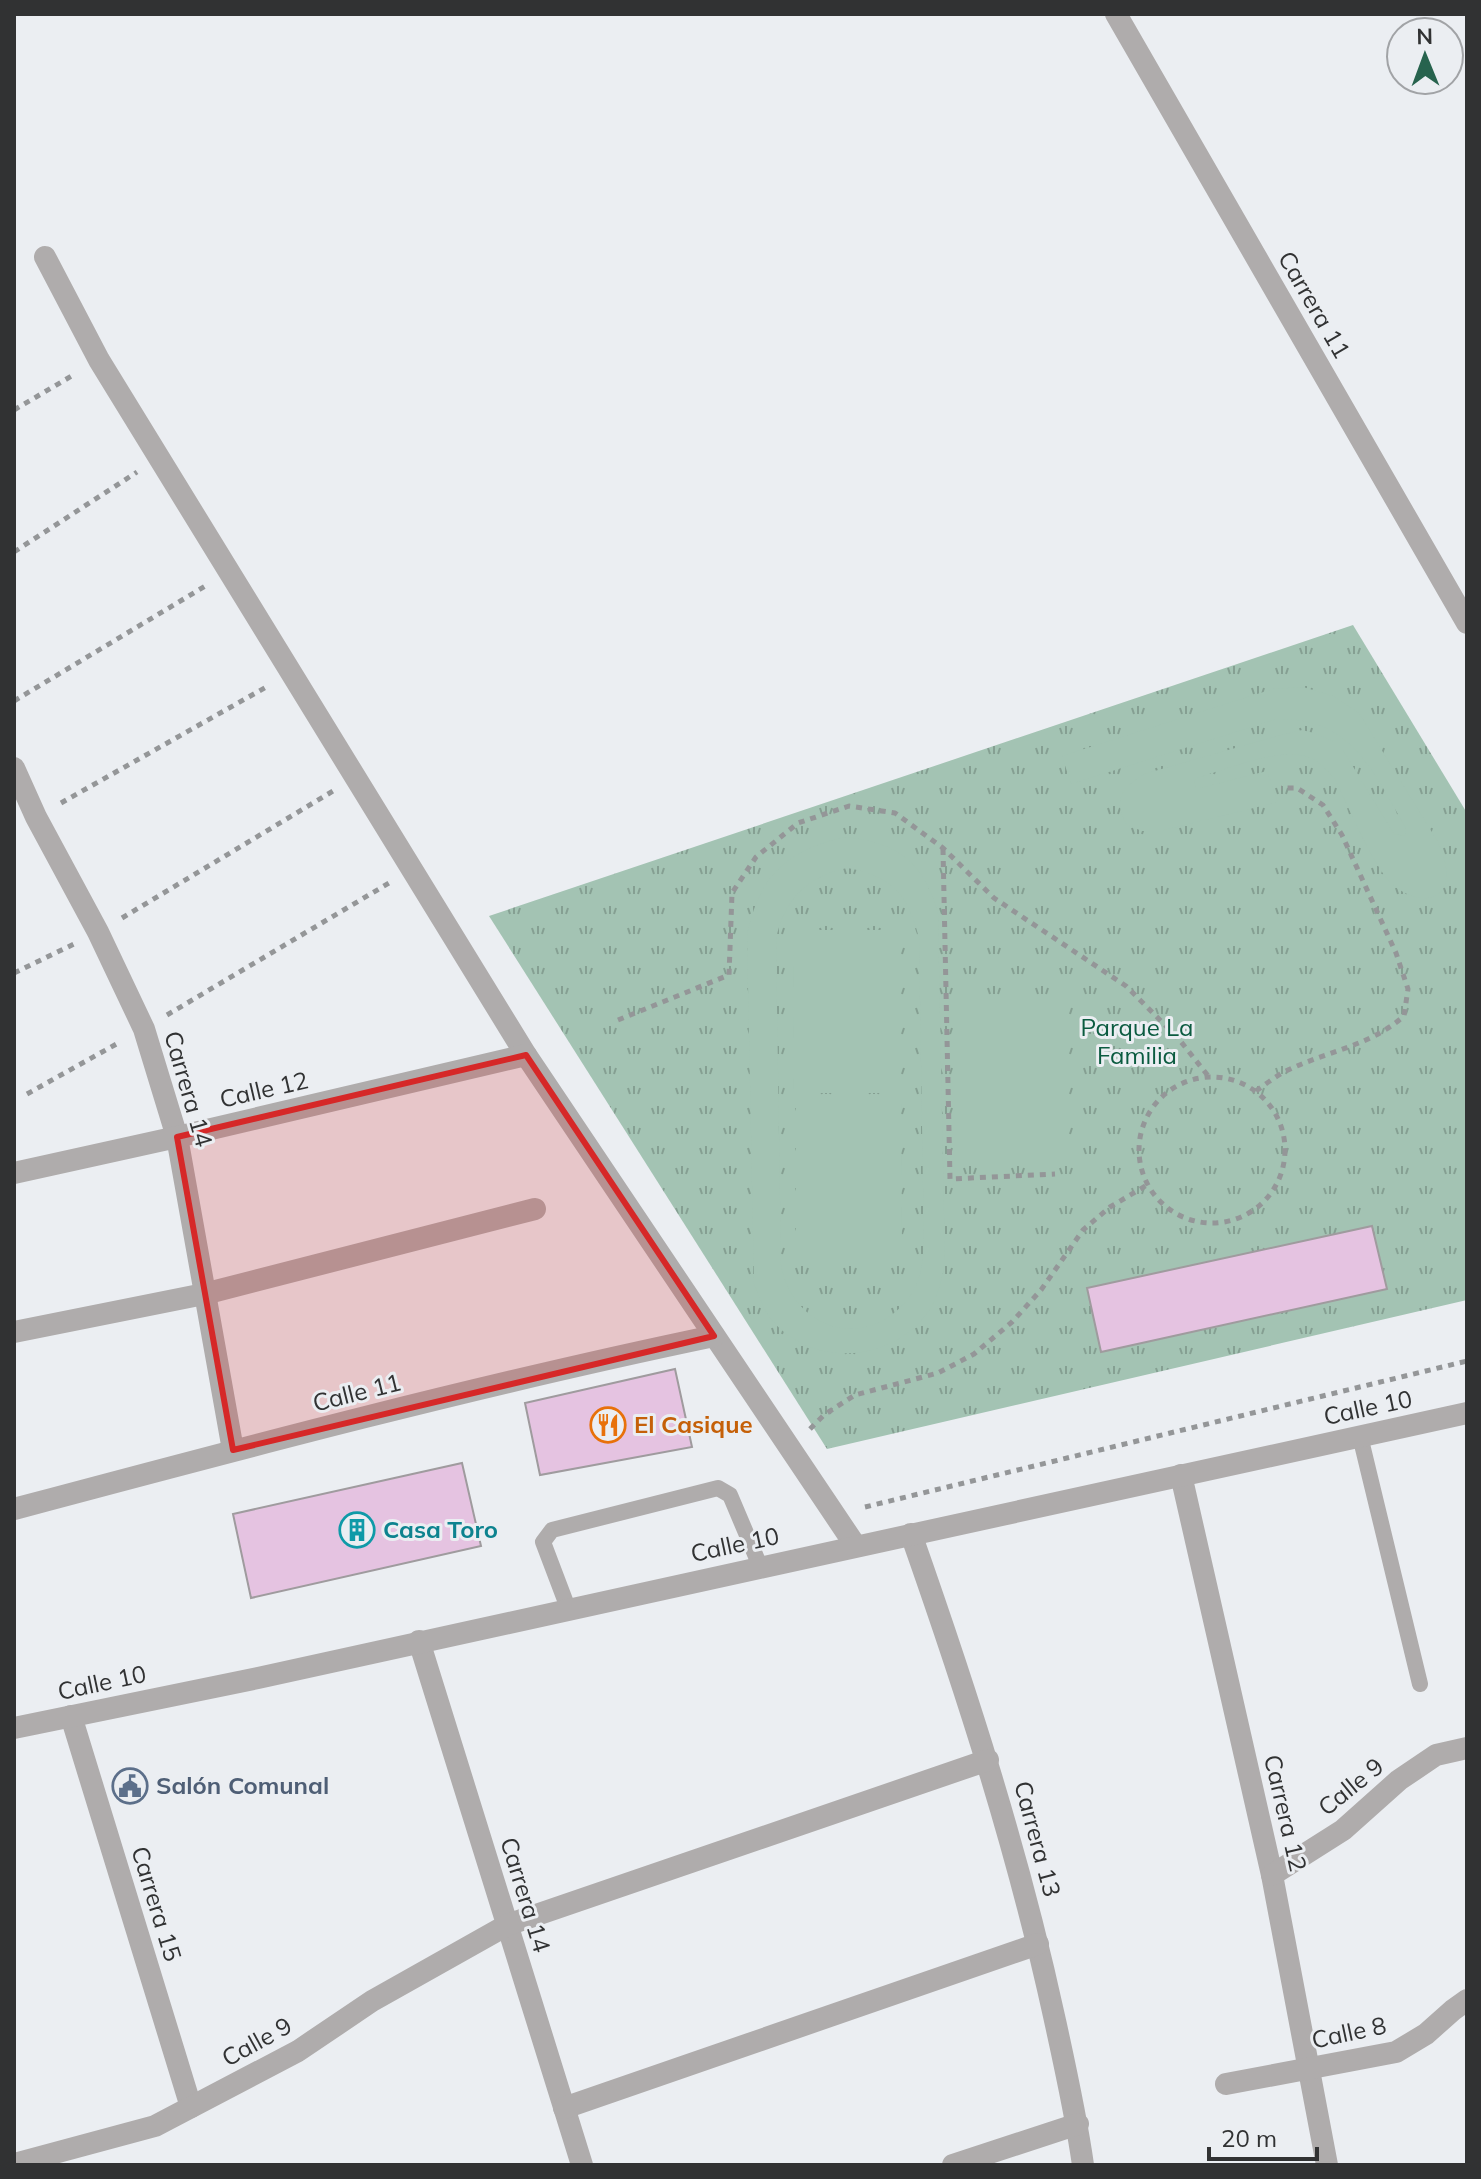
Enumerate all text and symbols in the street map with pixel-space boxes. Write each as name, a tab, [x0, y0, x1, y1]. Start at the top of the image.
north arrow	[1385, 16, 1465, 96]
text: N	[1416, 22, 1433, 50]
street label: Carrera 11	[1272, 246, 1358, 363]
park label: Parque La Familia	[1080, 1012, 1194, 1070]
street label: Carrera 14	[158, 1027, 220, 1150]
street label: Calle 12	[217, 1064, 311, 1114]
street label: Calle 11	[309, 1367, 404, 1417]
street label: Calle 10	[1321, 1383, 1415, 1431]
restaurant icon: El Casique	[589, 1406, 627, 1444]
place label: El Casique	[634, 1409, 753, 1439]
building icon: Casa Toro	[338, 1511, 376, 1549]
place label: Casa Toro	[383, 1514, 498, 1544]
street label: Calle 10	[688, 1520, 782, 1568]
street label: Calle 10	[55, 1658, 149, 1706]
street label: Calle 9	[1312, 1751, 1389, 1822]
street label: Carrera 12	[1258, 1752, 1314, 1874]
public building icon: Salón Comunal	[111, 1767, 149, 1805]
place label: Salón Comunal	[156, 1770, 329, 1800]
street label: Carrera 13	[1008, 1777, 1068, 1900]
street label: Carrera 14	[494, 1834, 558, 1956]
street label: Carrera 15	[125, 1843, 189, 1965]
street label: Calle 8	[1309, 2009, 1389, 2055]
street label: Calle 9	[216, 2010, 297, 2073]
scale bar	[1209, 2111, 1317, 2161]
text: 20 m	[1221, 2123, 1277, 2153]

